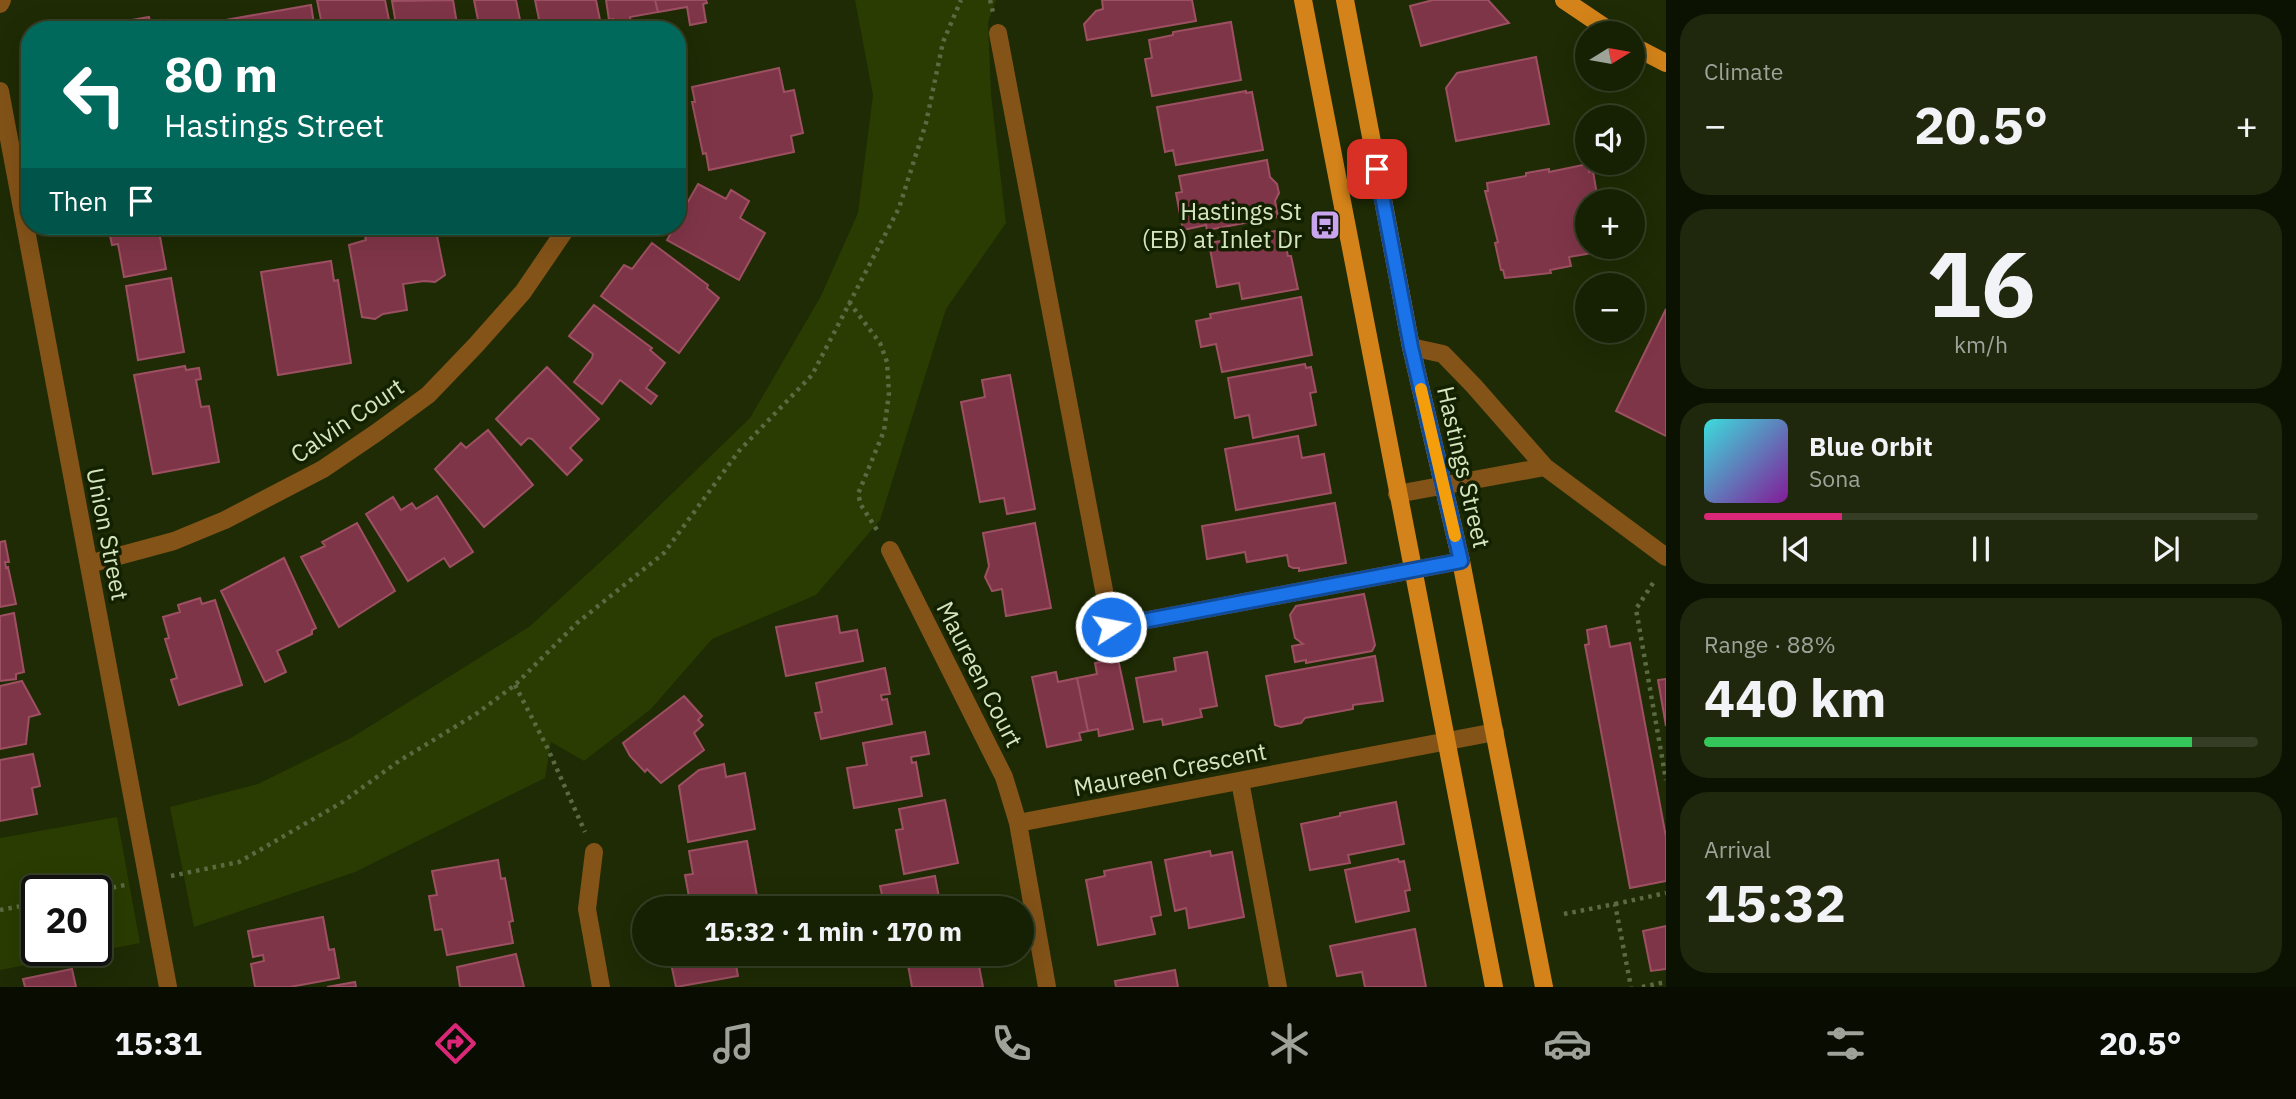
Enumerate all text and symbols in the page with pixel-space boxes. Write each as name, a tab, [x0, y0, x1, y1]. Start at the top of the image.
north arrow	[1575, 21, 1645, 91]
map controls	[1575, 21, 1645, 343]
text: 80 m	[164, 42, 278, 105]
icon: left	[49, 49, 140, 140]
text: Climate	[1704, 56, 1783, 86]
text: 20.5°	[1914, 91, 2048, 158]
text: −	[1704, 100, 1727, 149]
text: +	[2235, 100, 2258, 149]
text: Hastings Street	[164, 104, 384, 146]
button: sound	[1575, 105, 1645, 175]
pin	[1347, 139, 1407, 199]
icon: arrive	[1358, 150, 1396, 188]
icon: arrive	[122, 182, 160, 220]
text: Then	[49, 184, 108, 218]
button: +	[1575, 189, 1645, 259]
place label: Hastings St (EB) at Inlet Dr	[1142, 195, 1302, 255]
bus stop icon: Hastings St (EB) at Inlet Dr	[1308, 208, 1342, 242]
text: 16	[1926, 224, 2036, 342]
button: −	[1575, 273, 1645, 343]
text: km/h	[1954, 329, 2008, 359]
street label: Calvin Court	[284, 370, 410, 470]
street label: Hastings Street	[1430, 383, 1498, 551]
text: Blue Orbit	[1809, 429, 1933, 463]
text: Sona	[1809, 463, 1861, 493]
street label: Union Street	[79, 465, 137, 603]
icon: previous	[1777, 530, 1815, 568]
icon: pause	[1962, 530, 2000, 568]
icon: next	[2147, 530, 2185, 568]
position arrow	[1074, 590, 1148, 664]
street label: Maureen Court	[930, 596, 1030, 752]
text: Range · 88%	[1704, 629, 1836, 659]
text: 440 km	[1704, 664, 1886, 731]
street label: Maureen Crescent	[1071, 735, 1269, 803]
text: Arrival	[1704, 834, 1771, 864]
text: 15:32	[1704, 869, 1846, 936]
speed limit sign: 20	[21, 875, 112, 966]
text: 15:32 · 1 min · 170 m	[704, 914, 962, 948]
icon: directions	[431, 1019, 480, 1068]
icon: music	[709, 1019, 758, 1068]
icon: phone	[987, 1019, 1036, 1068]
icon: climate	[1265, 1019, 1314, 1068]
icon: car	[1543, 1019, 1592, 1068]
icon: filters	[1821, 1019, 1870, 1068]
text: 15:31	[115, 1022, 202, 1064]
text: 20.5°	[2099, 1022, 2181, 1064]

